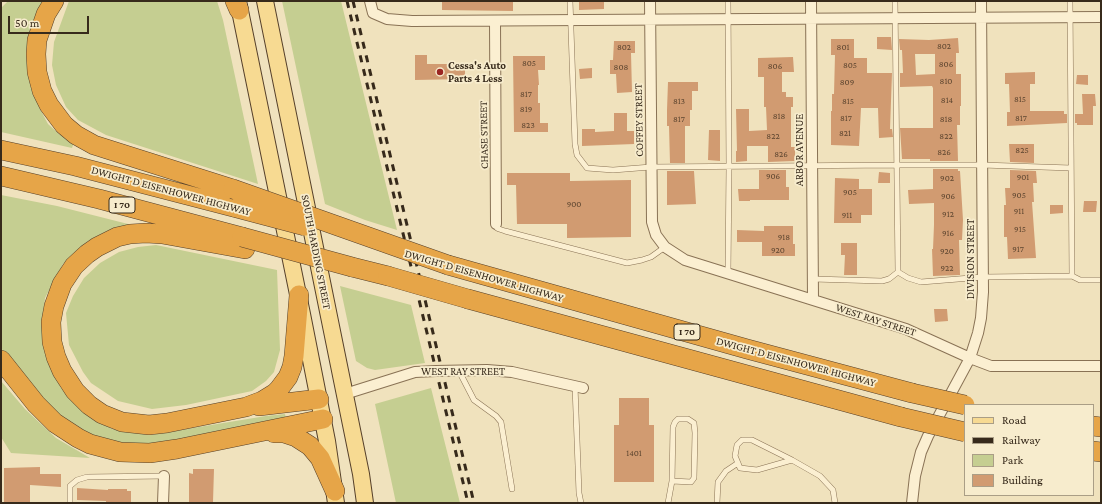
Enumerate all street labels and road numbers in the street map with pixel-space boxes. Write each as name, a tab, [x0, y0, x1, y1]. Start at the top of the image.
street label: COFFEY STREET	[632, 83, 646, 157]
street label: CHASE STREET	[477, 101, 491, 169]
street label: ARBOR AVENUE	[793, 114, 807, 186]
street label: DWIGHT D EISENHOWER HIGHWAY	[90, 163, 252, 219]
street label: SOUTH HARDING STREET	[298, 194, 334, 310]
road number: I 70	[109, 197, 135, 213]
street label: DIVISION STREET	[964, 219, 978, 299]
street label: DWIGHT D EISENHOWER HIGHWAY	[403, 247, 565, 305]
street label: WEST RAY STREET	[834, 301, 918, 339]
road number: I 70	[674, 324, 700, 340]
street label: DWIGHT D EISENHOWER HIGHWAY	[715, 334, 877, 390]
street label: WEST RAY STREET	[421, 365, 505, 379]

